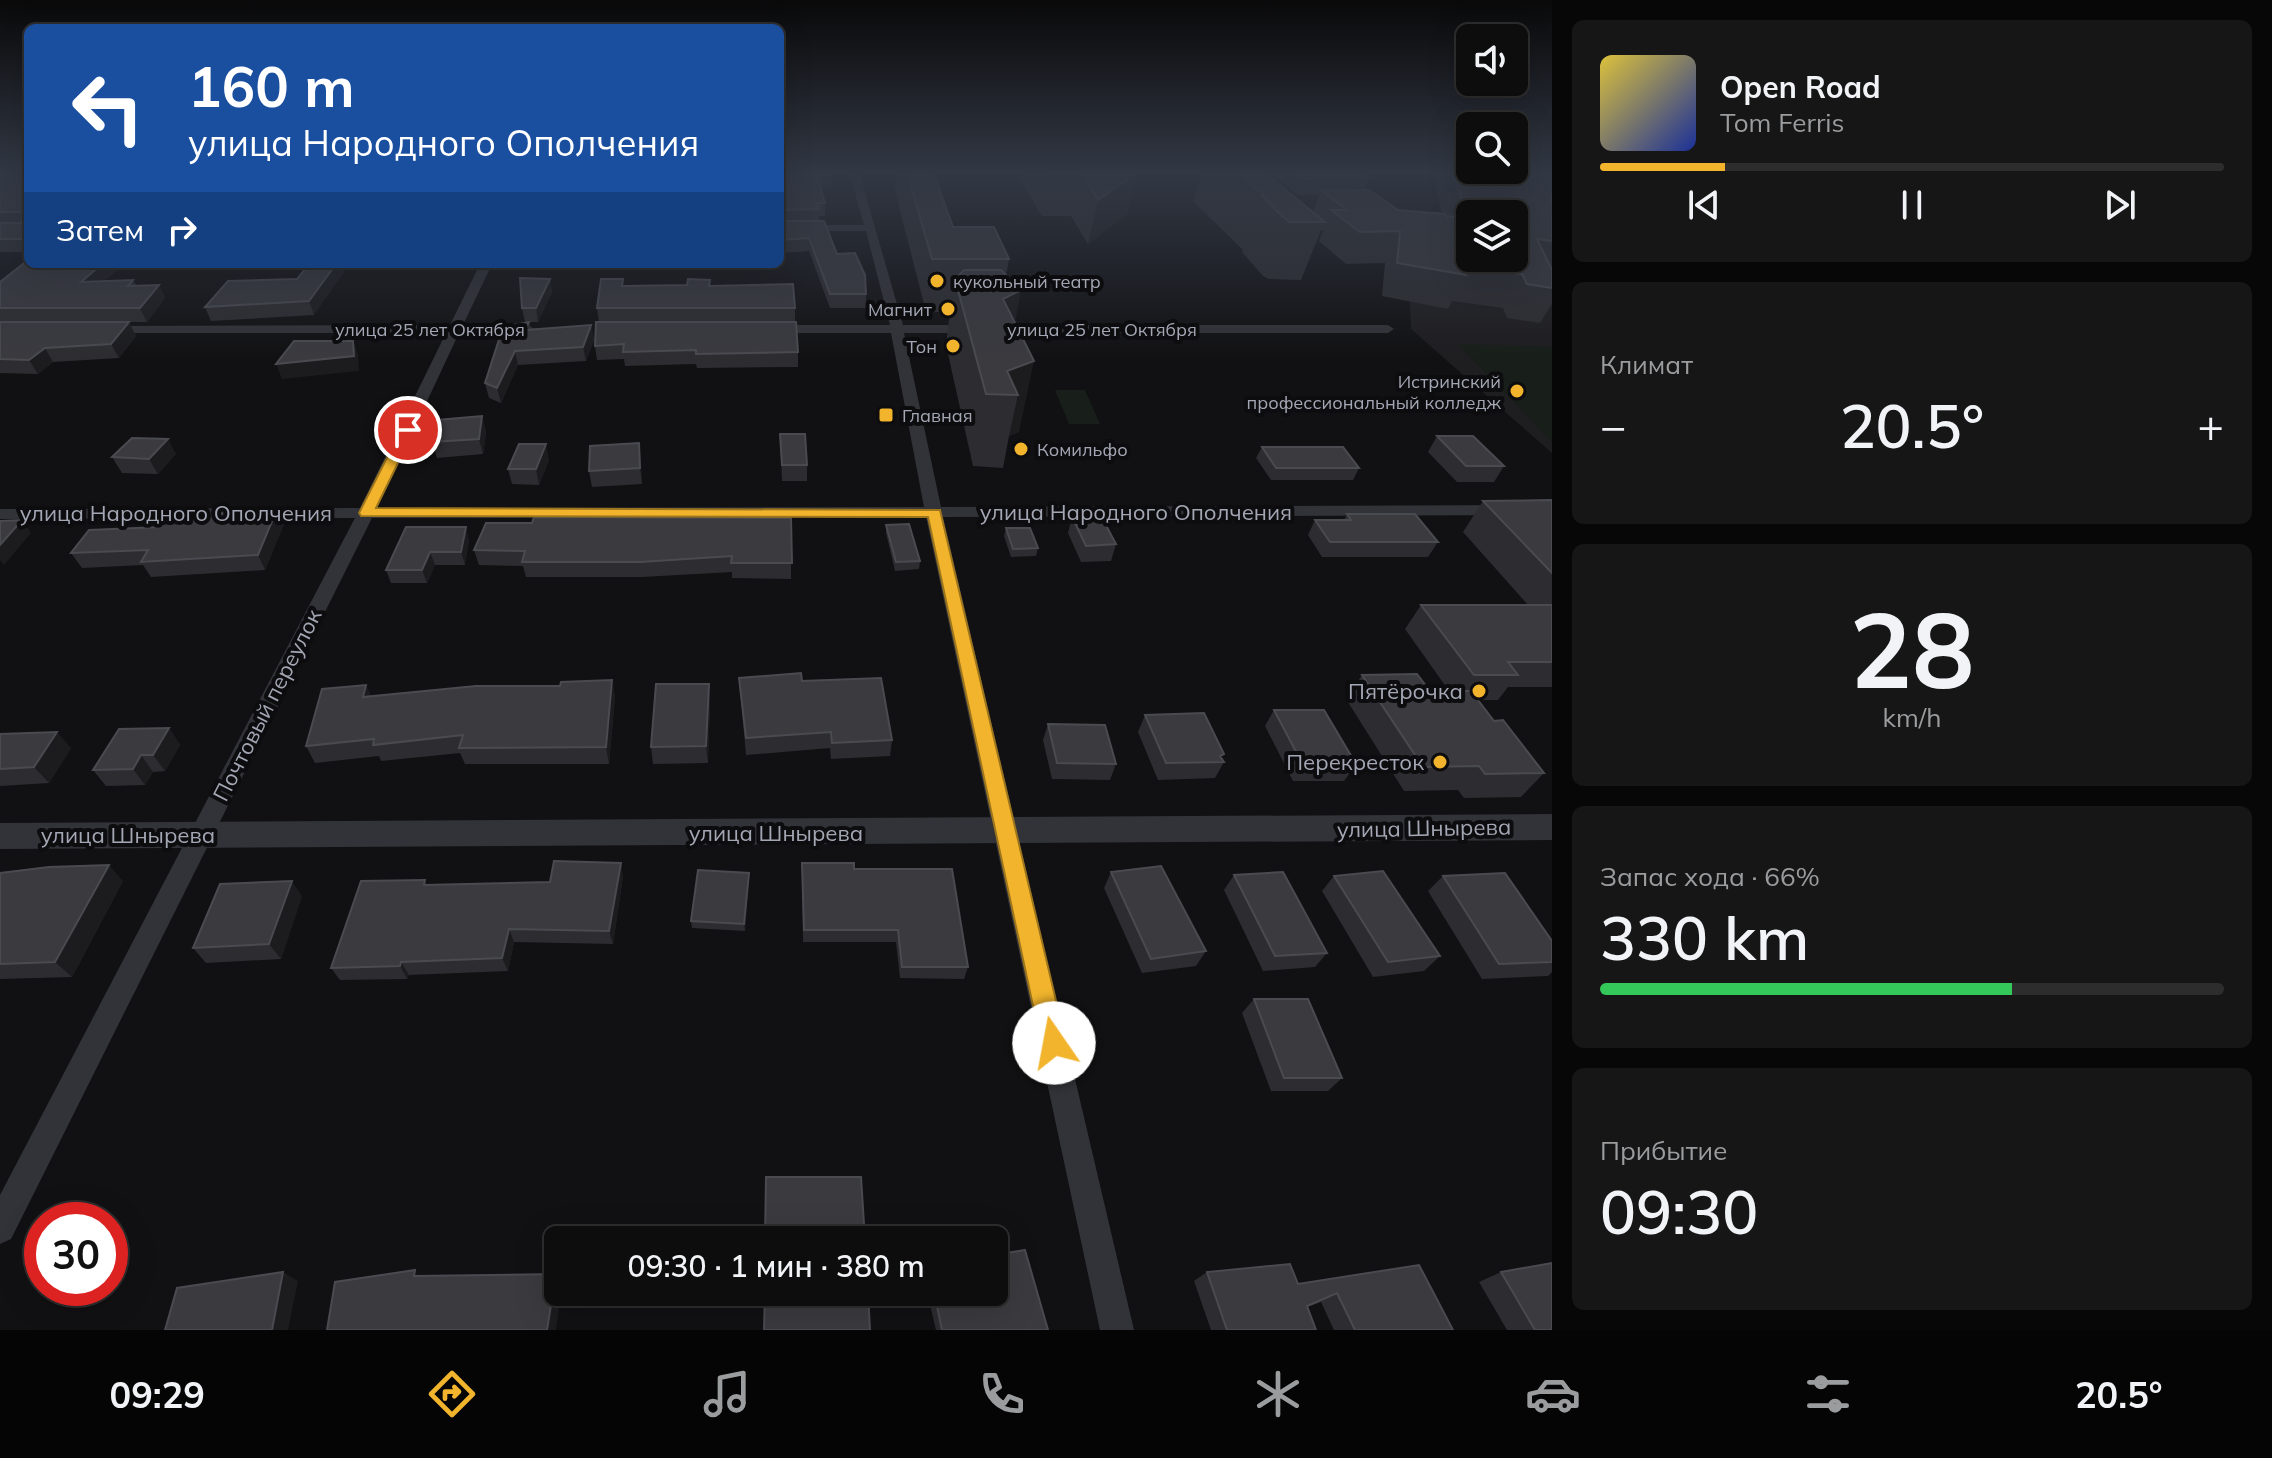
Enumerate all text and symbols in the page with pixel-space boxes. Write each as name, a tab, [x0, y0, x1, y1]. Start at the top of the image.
map controls	[1456, 24, 1528, 272]
button: sound	[1456, 24, 1528, 96]
text: 160 m	[188, 51, 355, 121]
icon: left	[56, 56, 160, 160]
text: Open Road	[1720, 68, 1881, 106]
text: Tom Ferris	[1720, 106, 1844, 139]
button: search	[1456, 112, 1528, 184]
text: улица Народного Ополчения	[188, 120, 699, 165]
icon: previous	[1682, 183, 1726, 227]
icon: pause	[1890, 183, 1934, 227]
icon: next	[2098, 183, 2142, 227]
button: layers	[1456, 200, 1528, 272]
icon: right	[160, 208, 204, 252]
text: Затем	[56, 211, 144, 249]
place label: кукольный театр	[953, 270, 1101, 293]
marker: кукольный театр	[928, 272, 946, 290]
place label: Магнит	[868, 298, 933, 321]
marker: Магнит	[939, 300, 957, 318]
street label: улица 25 лет Октября	[335, 318, 525, 341]
street label: улица 25 лет Октября	[1007, 318, 1197, 341]
place label: Тон	[906, 335, 937, 358]
marker: Тон	[944, 337, 962, 355]
text: Климат	[1600, 348, 1693, 381]
place label: Истринский профессиональный колледж	[1247, 370, 1501, 414]
marker: Истринский профессиональный колледж	[1508, 382, 1526, 400]
text: 20.5°	[1840, 388, 1984, 463]
pin	[374, 396, 442, 464]
text: −	[1600, 398, 1626, 453]
text: +	[2198, 398, 2224, 453]
place label: Главная	[902, 404, 973, 427]
marker: Главная	[877, 406, 895, 424]
icon: arrive	[386, 408, 430, 452]
place label: Комильфо	[1037, 438, 1128, 461]
marker: Комильфо	[1012, 440, 1030, 458]
street label: улица Народного Ополчения	[980, 498, 1292, 526]
street label: улица Народного Ополчения	[20, 499, 332, 527]
text: 28	[1850, 583, 1974, 714]
street label: Почтовый переулок	[206, 604, 328, 806]
place label: Пятёрочка	[1348, 677, 1463, 705]
marker: Пятёрочка	[1470, 682, 1488, 700]
text: km/h	[1883, 701, 1941, 734]
place label: Перекресток	[1286, 748, 1424, 776]
marker: Перекресток	[1431, 753, 1449, 771]
street label: улица Шнырева	[1337, 812, 1511, 844]
street label: улица Шнырева	[689, 819, 863, 847]
street label: улица Шнырева	[41, 821, 215, 849]
text: Запас хода · 66%	[1600, 860, 1820, 893]
text: 330 km	[1600, 900, 1809, 975]
position arrow	[1012, 1001, 1096, 1085]
text: Прибытие	[1600, 1134, 1727, 1167]
text: 09:30	[1600, 1174, 1758, 1249]
speed limit sign: 30	[24, 1202, 128, 1306]
text: 09:30 · 1 мин · 380 m	[627, 1247, 925, 1285]
icon: directions	[424, 1366, 480, 1422]
icon: music	[699, 1366, 755, 1422]
icon: phone	[974, 1366, 1030, 1422]
icon: climate	[1250, 1366, 1306, 1422]
icon: car	[1525, 1366, 1581, 1422]
icon: filters	[1800, 1366, 1856, 1422]
text: 09:29	[110, 1372, 205, 1417]
text: 20.5°	[2075, 1372, 2162, 1417]

